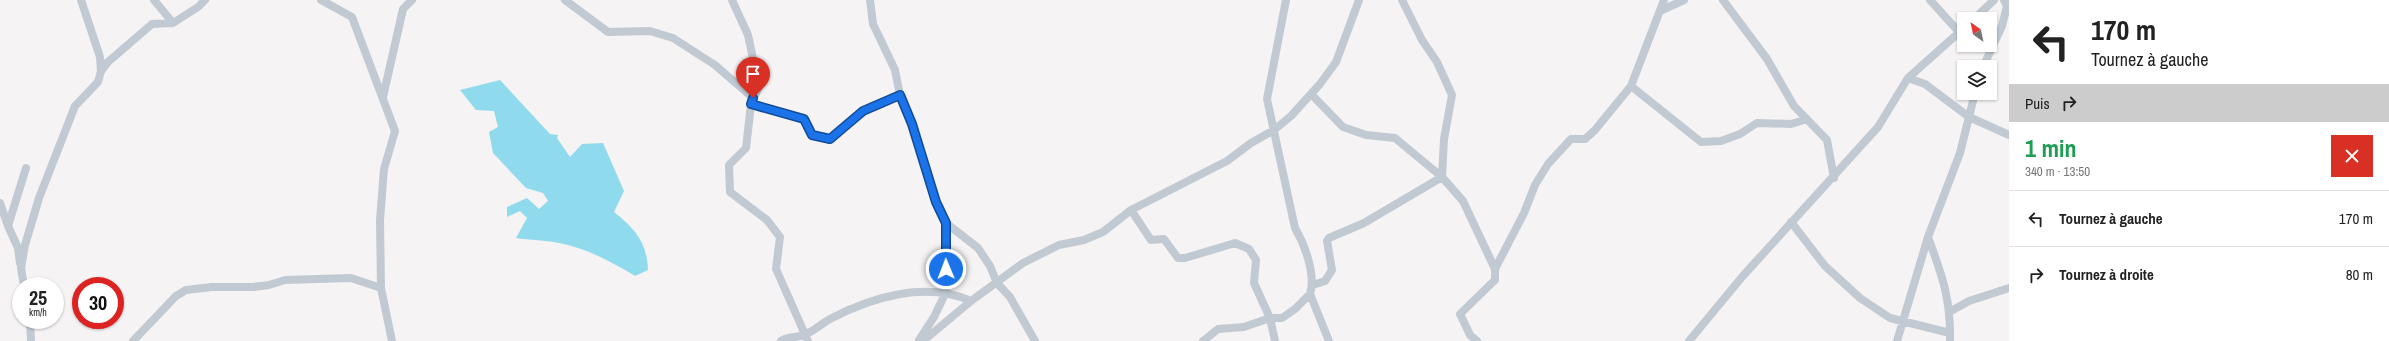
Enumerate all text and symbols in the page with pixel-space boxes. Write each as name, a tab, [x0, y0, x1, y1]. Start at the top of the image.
text: 170 m	[2091, 11, 2156, 49]
north arrow	[1957, 12, 1997, 52]
map controls	[1957, 12, 1997, 100]
icon: left	[2025, 16, 2077, 68]
text: Tournez à gauche	[2091, 47, 2208, 72]
pin	[736, 57, 770, 98]
button: layers	[1957, 60, 1997, 100]
icon: arrive	[742, 63, 764, 85]
icon: right	[2058, 92, 2080, 114]
text: Puis	[2025, 93, 2050, 114]
text: 1 min	[2025, 132, 2076, 164]
button: close	[2331, 135, 2373, 177]
text: 340 m · 13:50	[2025, 163, 2090, 180]
icon: left	[2025, 208, 2047, 230]
text: Tournez à gauche	[2059, 208, 2163, 229]
text: 170 m	[2339, 208, 2373, 229]
position arrow	[925, 248, 967, 290]
icon: right	[2025, 264, 2047, 286]
text: Tournez à droite	[2059, 264, 2154, 285]
text: 80 m	[2346, 264, 2373, 285]
speed limit sign: 30	[72, 277, 124, 329]
text: 25	[29, 284, 47, 311]
text: km/h	[29, 306, 47, 319]

